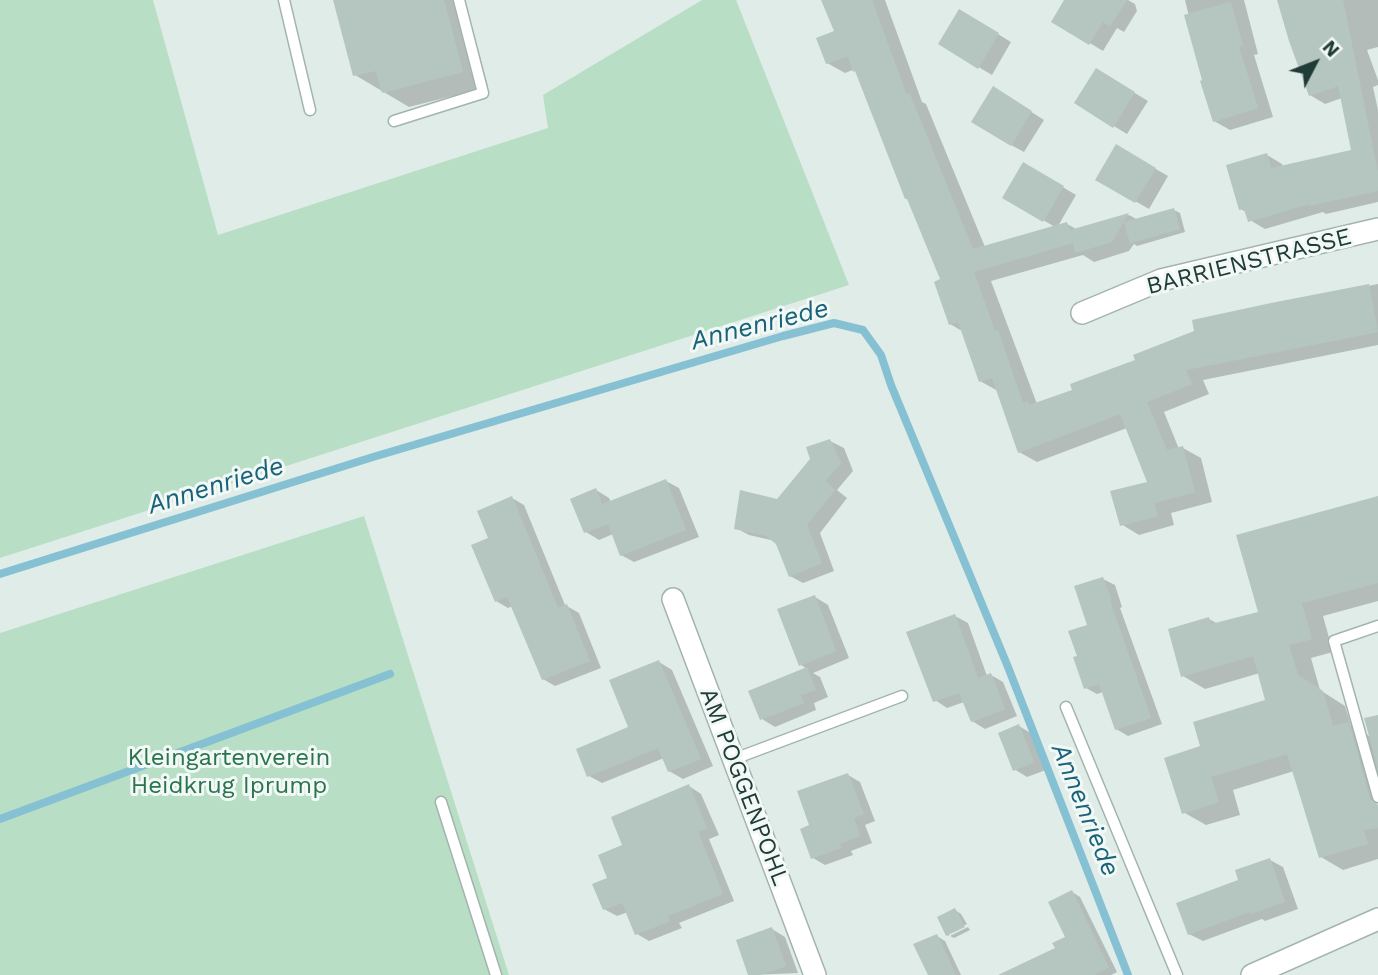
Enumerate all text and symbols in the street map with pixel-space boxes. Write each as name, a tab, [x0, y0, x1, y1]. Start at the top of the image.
north arrow	[1280, 28, 1350, 98]
text: N	[1318, 36, 1344, 62]
street label: BARRIENSTRASSE	[1144, 223, 1354, 301]
water label: Annenriede	[688, 293, 832, 357]
water label: Annenriede	[144, 451, 288, 521]
street label: AM POGGENPOHL	[693, 684, 795, 890]
water label: Annenriede	[1044, 739, 1126, 881]
park label: Kleingartenverein Heidkrug Iprump	[128, 744, 330, 800]

